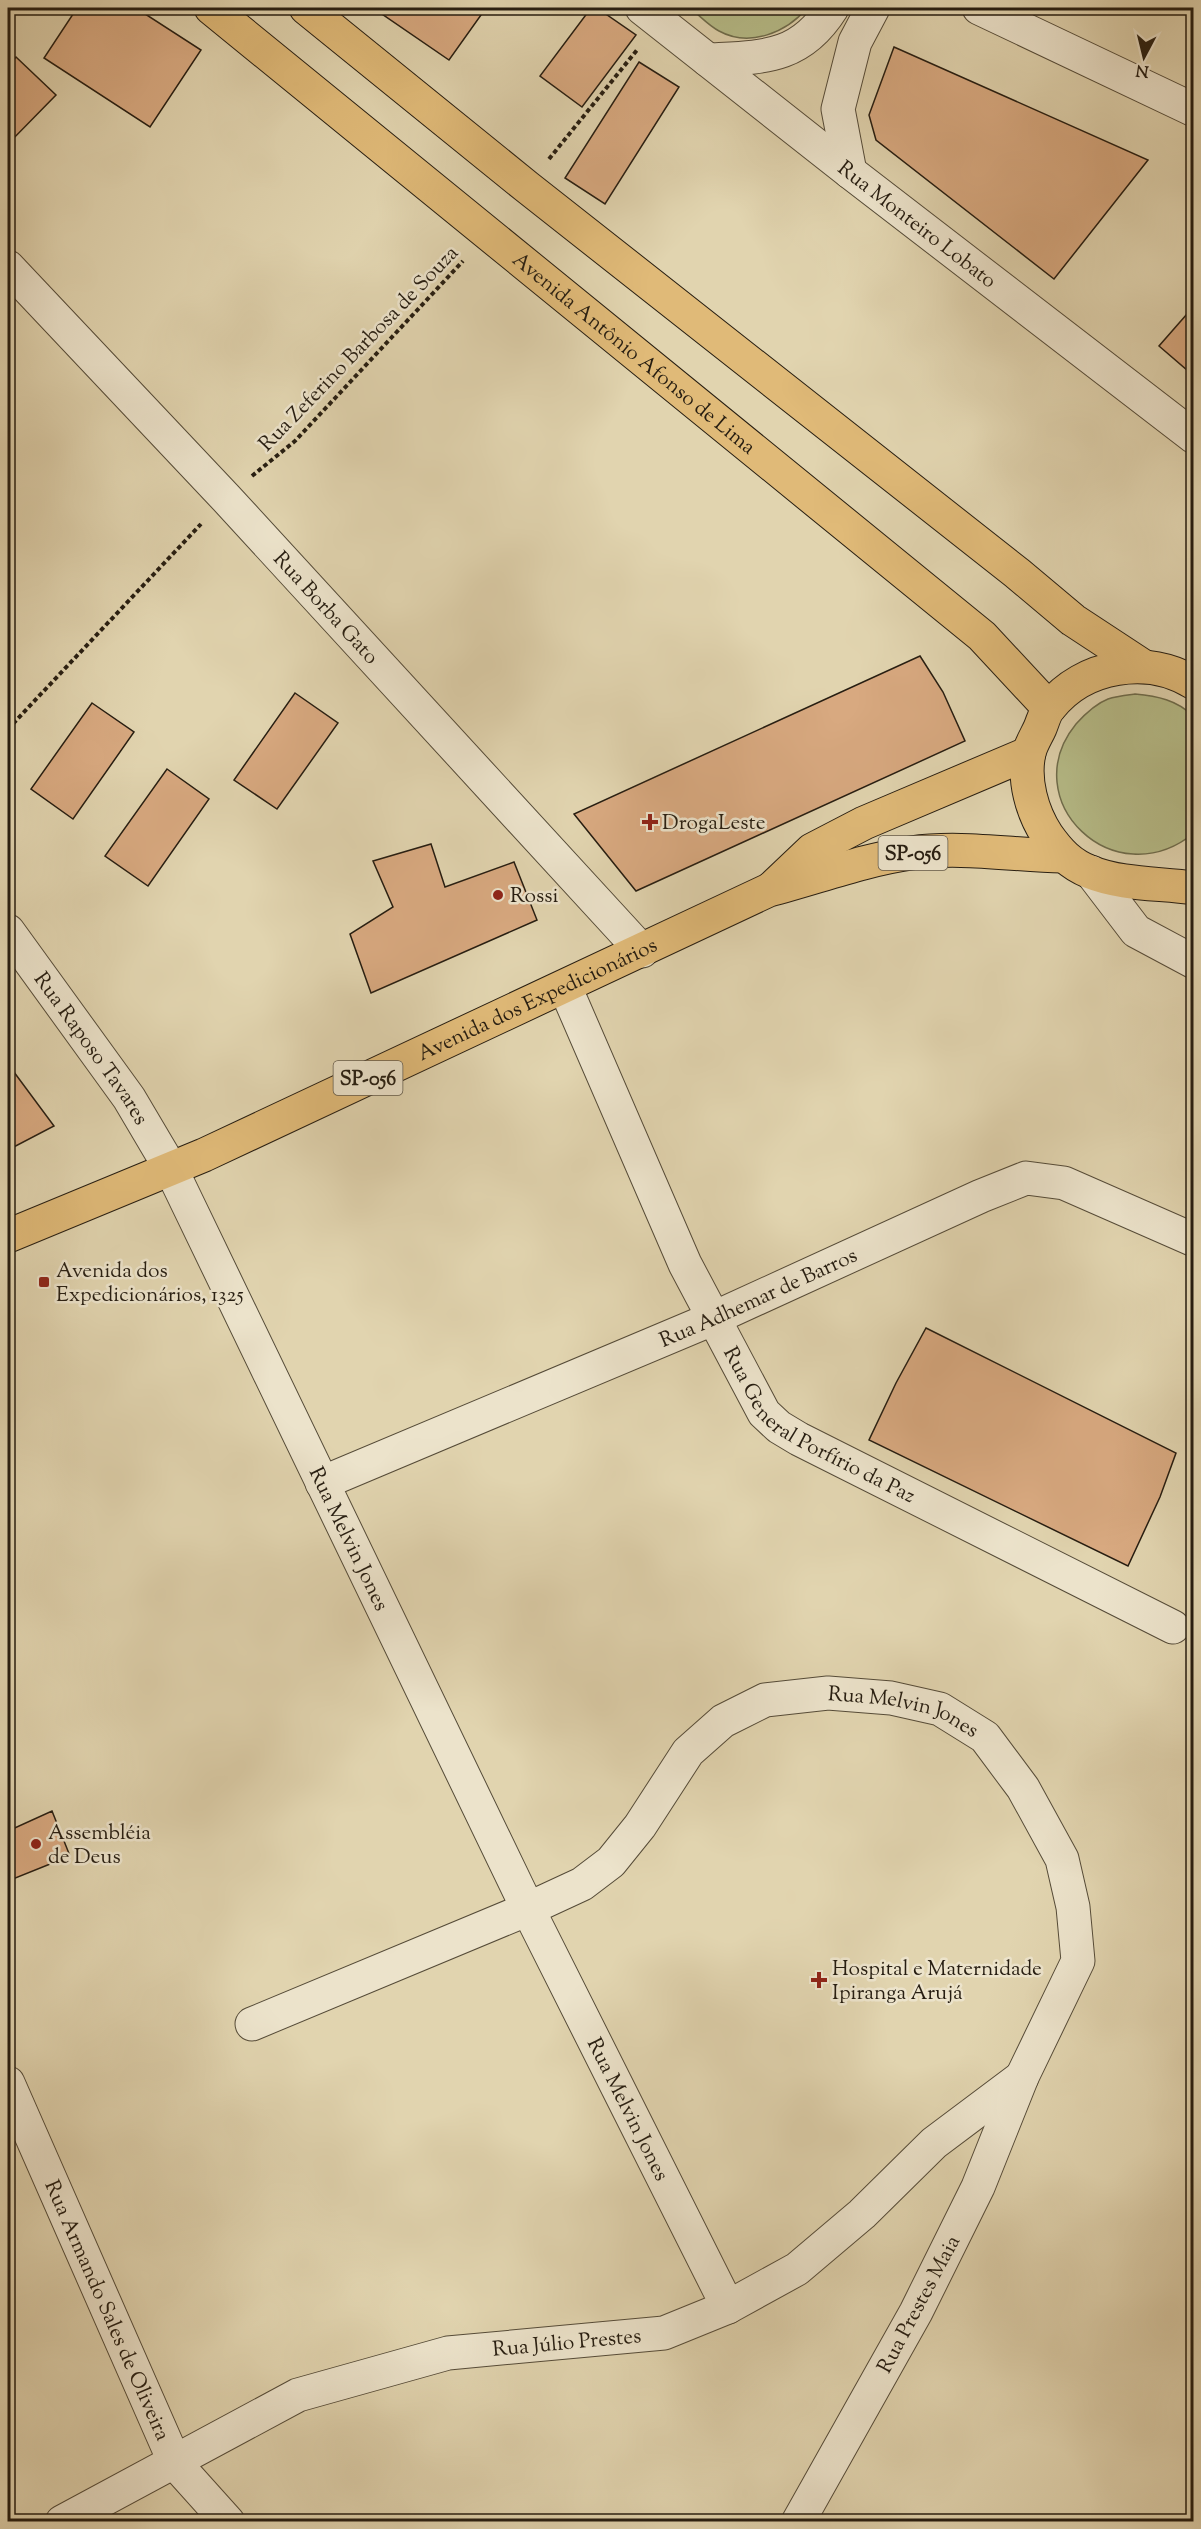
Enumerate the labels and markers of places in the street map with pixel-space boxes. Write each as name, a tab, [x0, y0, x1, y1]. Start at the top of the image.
place label: DrogaLeste	[662, 809, 766, 839]
marker: DrogaLeste	[643, 815, 657, 829]
place label: Rossi	[510, 882, 558, 912]
marker: Rossi	[491, 888, 505, 902]
place label: Avenida dos Expedicionários, 1325	[56, 1257, 244, 1311]
marker: Avenida dos Expedicionários, 1325	[37, 1275, 51, 1289]
place label: Assembléia de Deus	[48, 1819, 151, 1873]
marker: Assembléia de Deus	[29, 1837, 43, 1851]
place label: Hospital e Maternidade Ipiranga Arujá	[832, 1955, 1042, 2009]
marker: Hospital e Maternidade Ipiranga Arujá	[810, 1971, 828, 1989]

